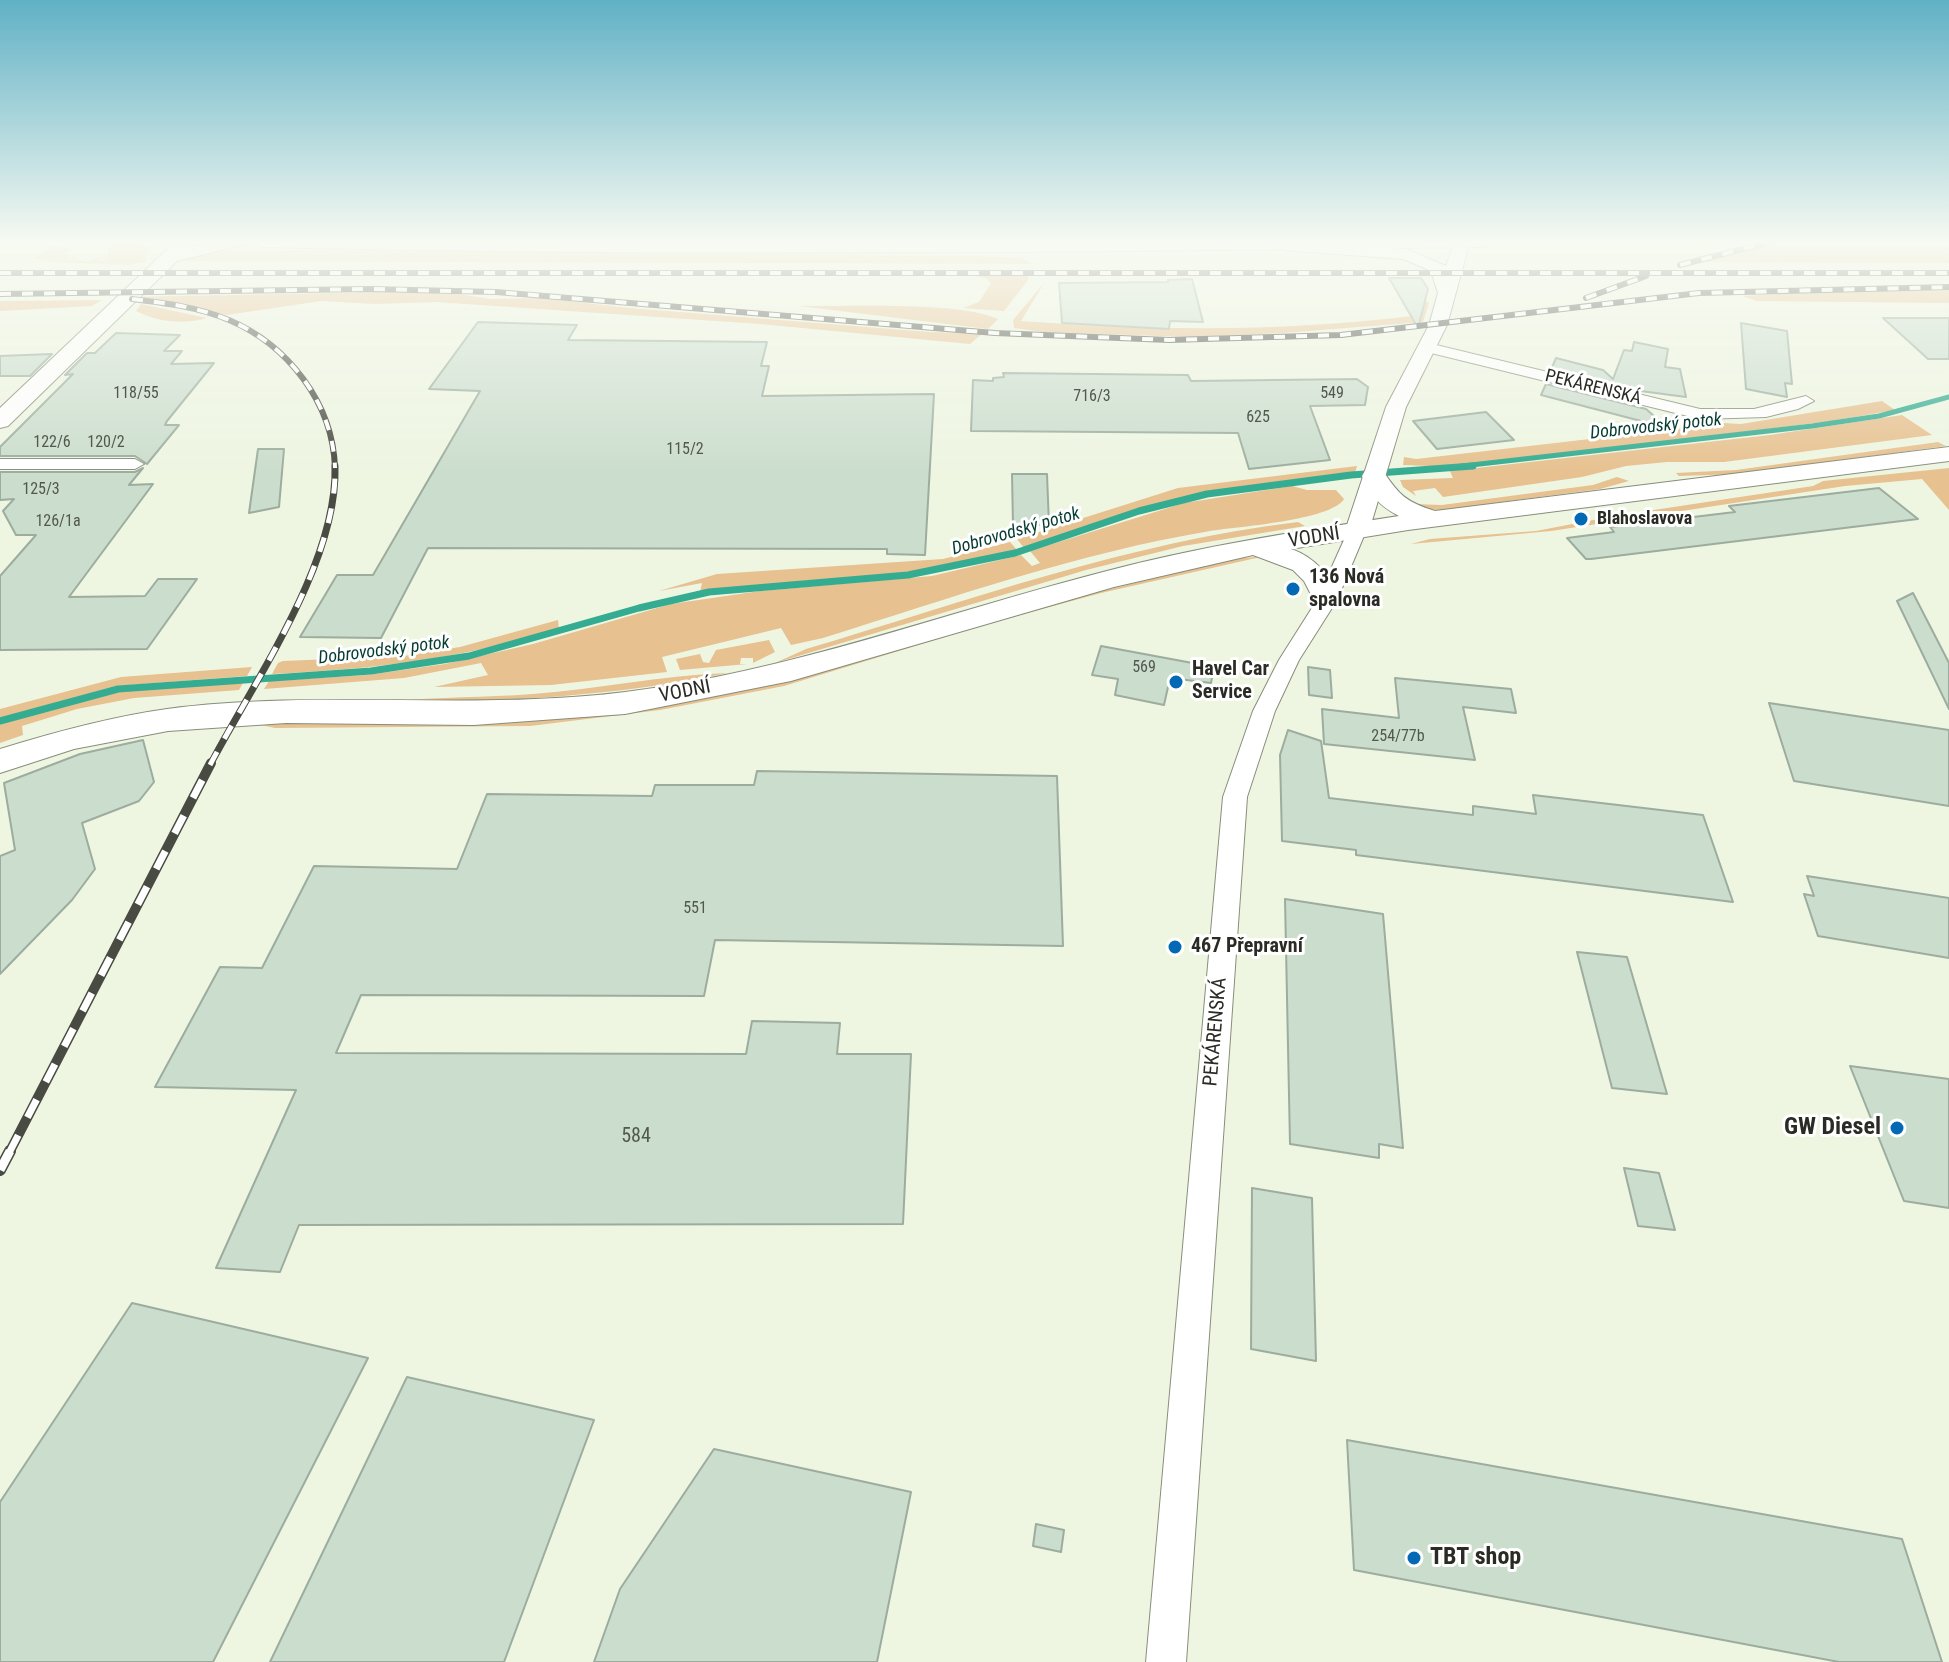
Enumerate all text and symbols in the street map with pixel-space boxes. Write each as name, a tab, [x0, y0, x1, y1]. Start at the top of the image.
street label: PEKÁRENSKÁ	[1543, 366, 1643, 410]
house number: 118/55	[113, 384, 159, 404]
house number: 549	[1320, 384, 1344, 404]
house number: 716/3	[1073, 387, 1111, 407]
house number: 625	[1246, 408, 1270, 428]
water label: Dobrovodský potok	[1589, 409, 1723, 445]
house number: 122/6	[33, 433, 71, 453]
house number: 120/2	[87, 433, 125, 453]
house number: 115/2	[666, 440, 704, 460]
house number: 125/3	[22, 480, 60, 500]
water label: Dobrovodský potok	[950, 503, 1082, 561]
place label: Blahoslavova	[1597, 508, 1692, 530]
marker: Blahoslavova	[1572, 510, 1590, 528]
house number: 126/1a	[35, 512, 81, 532]
street label: VODNÍ	[1286, 522, 1342, 554]
place label: 136 Nová spalovna	[1309, 566, 1384, 613]
marker: 136 Nová spalovna	[1284, 580, 1302, 598]
water label: Dobrovodský potok	[317, 632, 451, 670]
house number: 569	[1132, 658, 1156, 678]
place label: Havel Car Service	[1192, 658, 1269, 705]
marker: Havel Car Service	[1167, 673, 1185, 691]
street label: VODNÍ	[657, 675, 713, 709]
house number: 254/77b	[1371, 727, 1425, 747]
house number: 551	[683, 899, 707, 919]
place label: 467 Přepravní	[1191, 935, 1303, 959]
marker: 467 Přepravní	[1166, 938, 1184, 956]
street label: PEKÁRENSKÁ	[1199, 977, 1233, 1087]
place label: GW Diesel	[1784, 1114, 1881, 1142]
marker: GW Diesel	[1888, 1119, 1906, 1137]
house number: 584	[621, 1125, 651, 1149]
place label: TBT shop	[1430, 1544, 1521, 1572]
marker: TBT shop	[1405, 1549, 1423, 1567]

